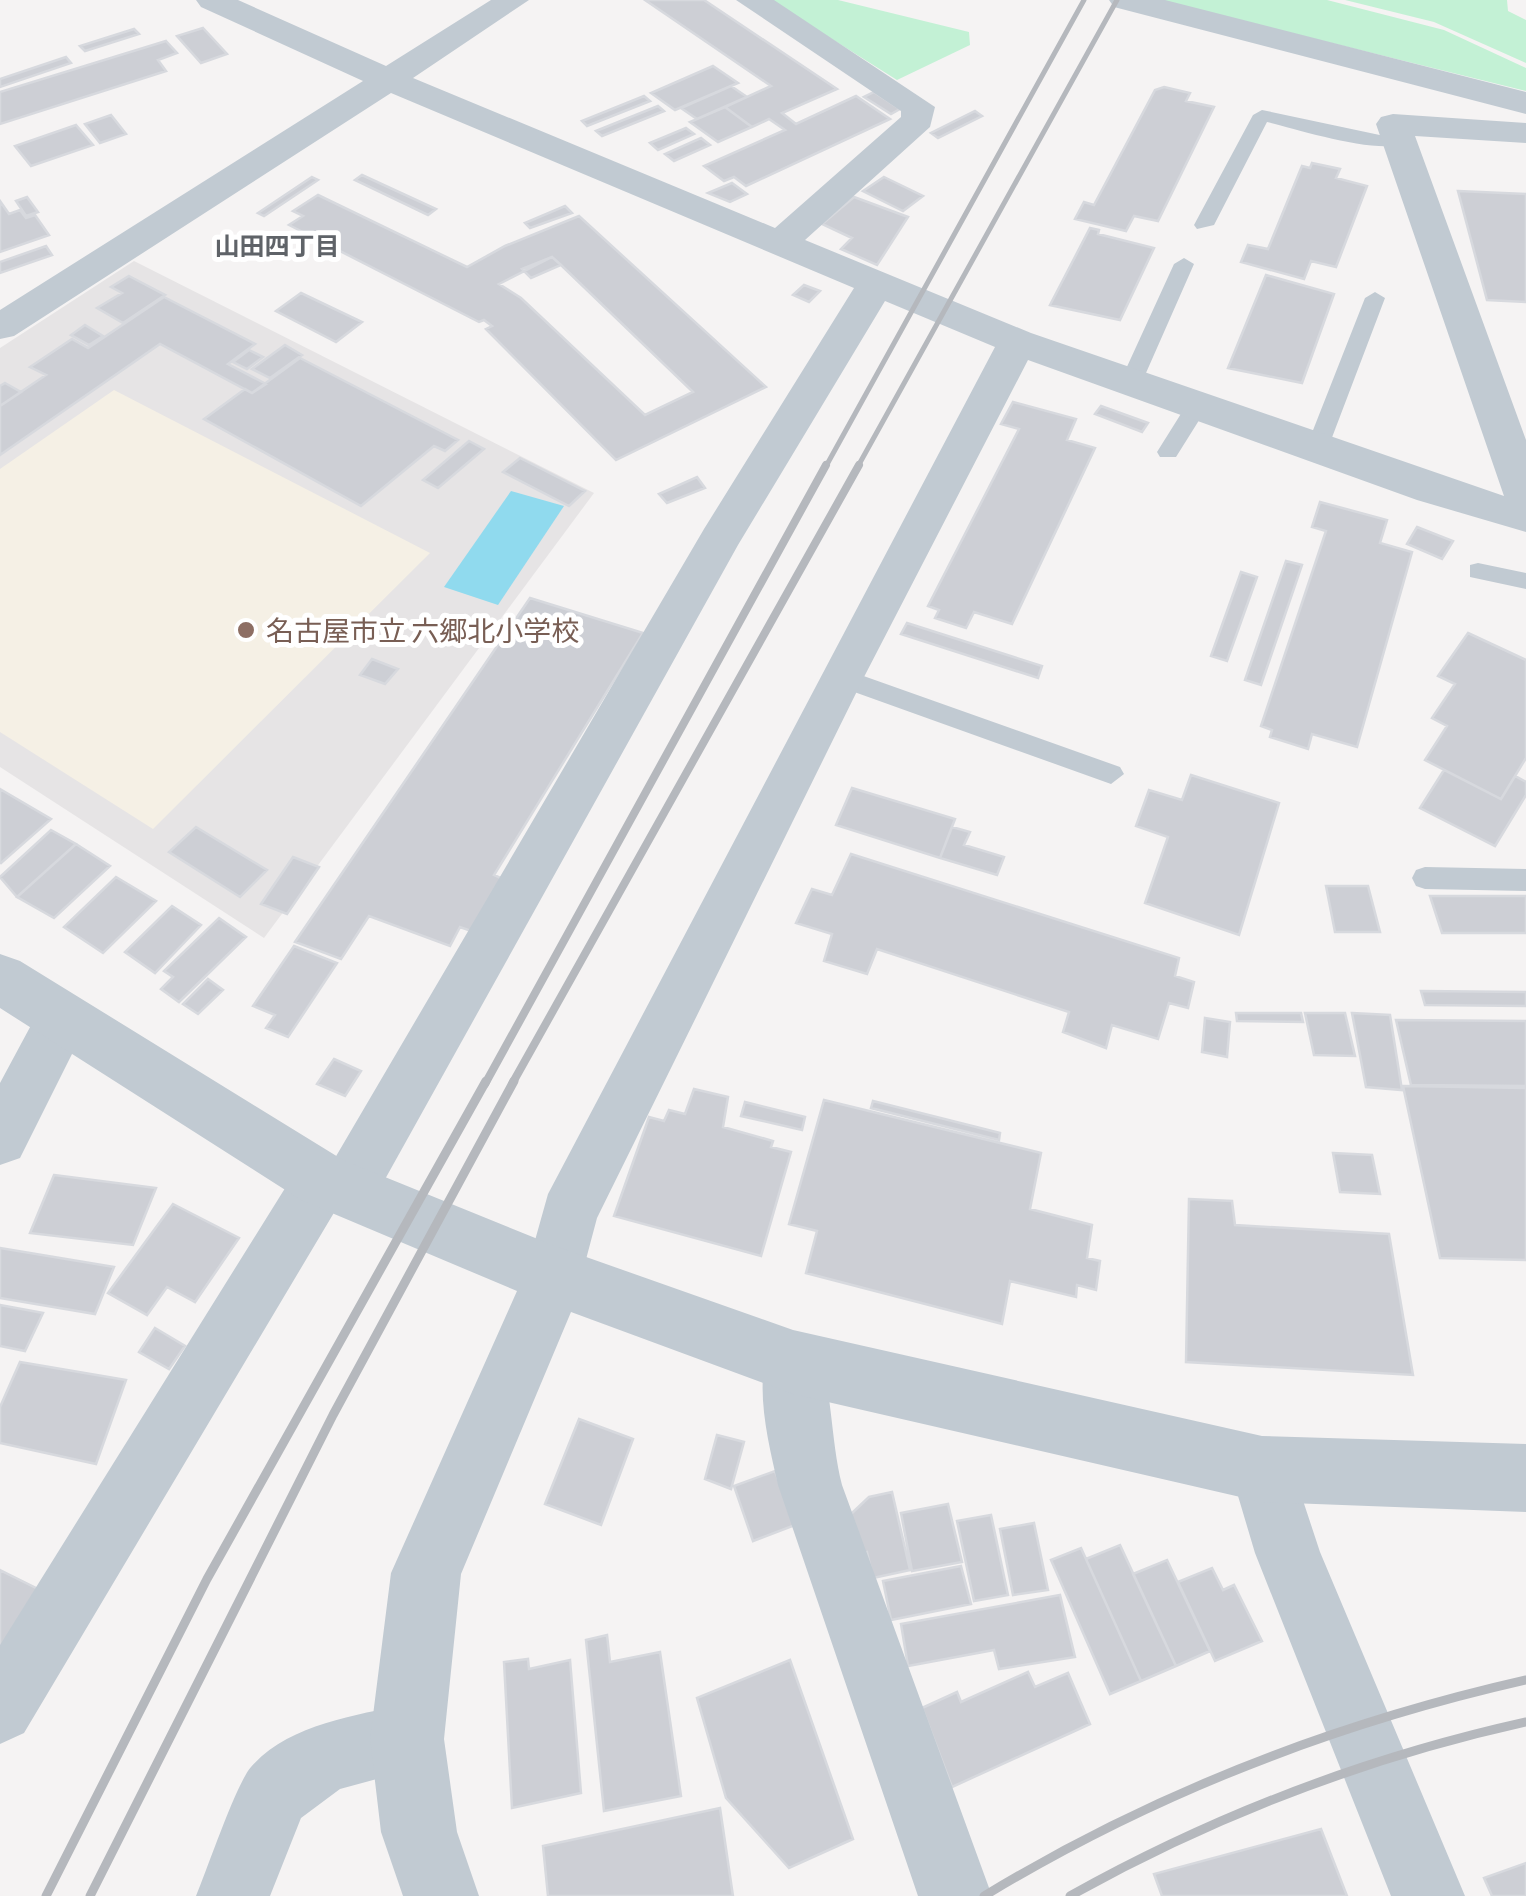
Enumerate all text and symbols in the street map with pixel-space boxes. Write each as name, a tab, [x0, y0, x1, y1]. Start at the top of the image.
district label: 山田四丁目	[214, 230, 340, 260]
place label: 名古屋市立 六郷北小学校	[266, 613, 579, 647]
marker: 名古屋市立 六郷北小学校	[235, 619, 257, 641]

